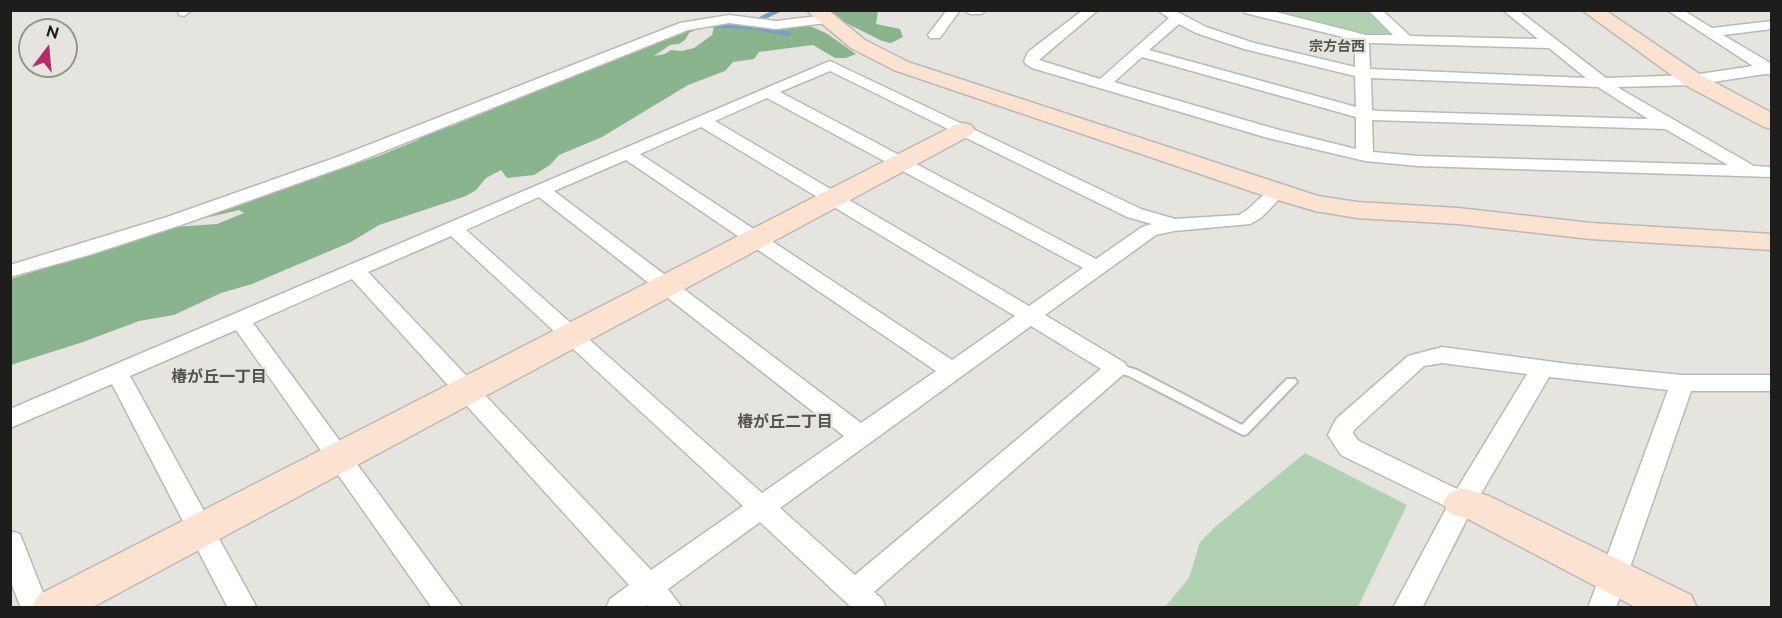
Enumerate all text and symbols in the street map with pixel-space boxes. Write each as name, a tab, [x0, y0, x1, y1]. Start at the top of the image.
north arrow	[18, 18, 78, 78]
text: N	[44, 21, 61, 43]
district label: 宗方台西	[1309, 39, 1365, 55]
district label: 椿が丘一丁目	[171, 367, 267, 387]
district label: 椿が丘二丁目	[737, 412, 833, 432]

